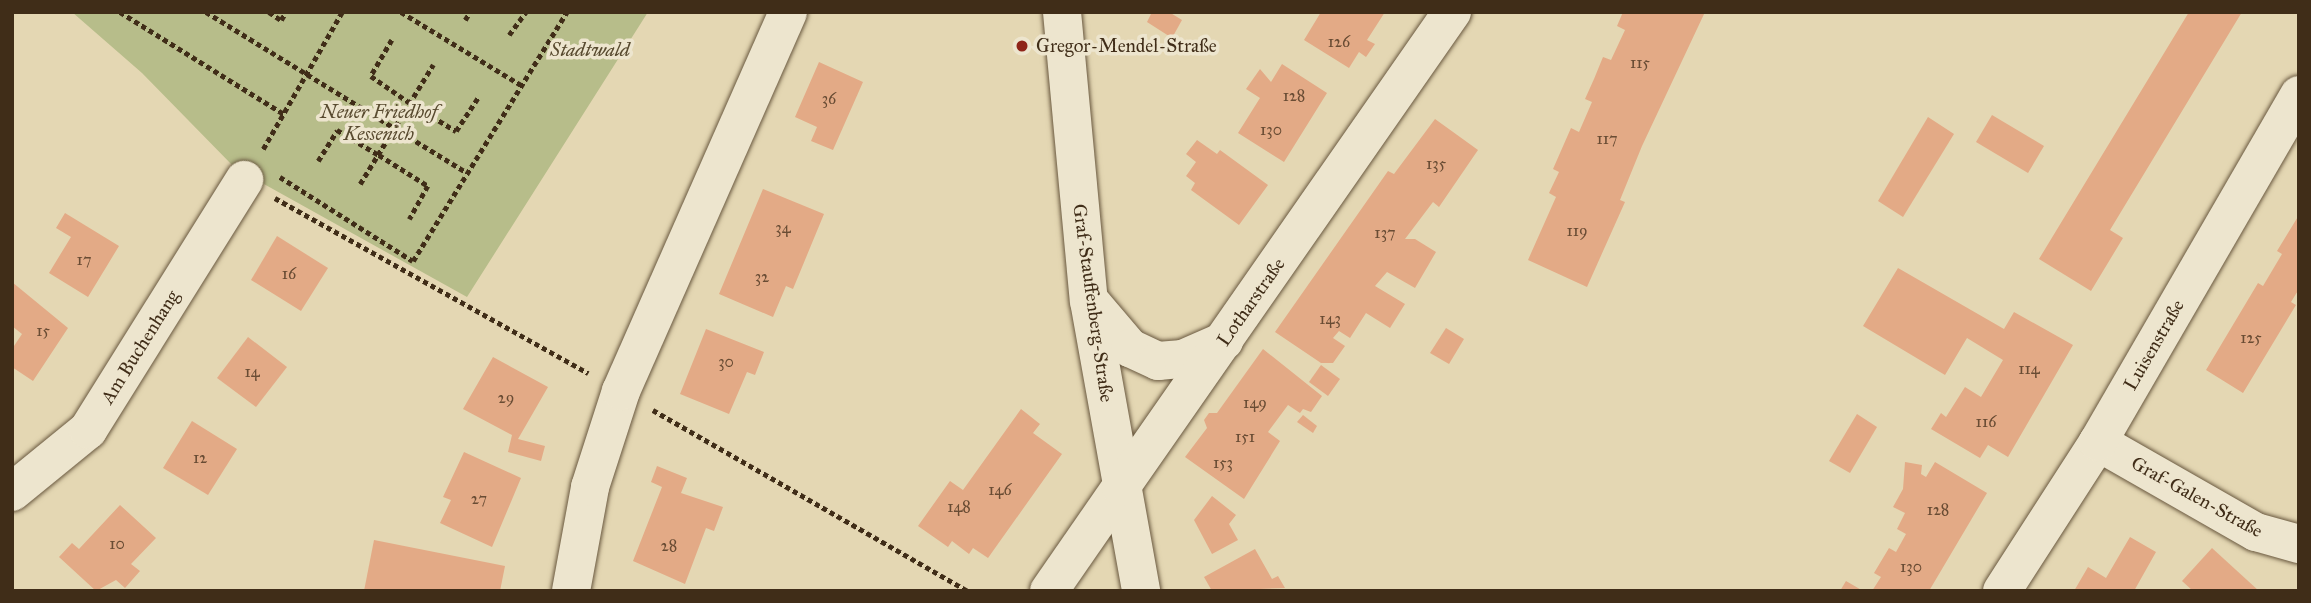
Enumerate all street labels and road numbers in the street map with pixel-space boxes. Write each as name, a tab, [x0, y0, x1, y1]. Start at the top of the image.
street label: Graf-Stauffenberg-Straße	[1068, 202, 1118, 404]
street label: Lotharstraße	[1212, 253, 1290, 351]
street label: Am Buchenhang	[96, 286, 184, 408]
street label: Luisenstraße	[2119, 296, 2189, 394]
street label: Graf-Galen-Straße	[2127, 451, 2267, 543]

